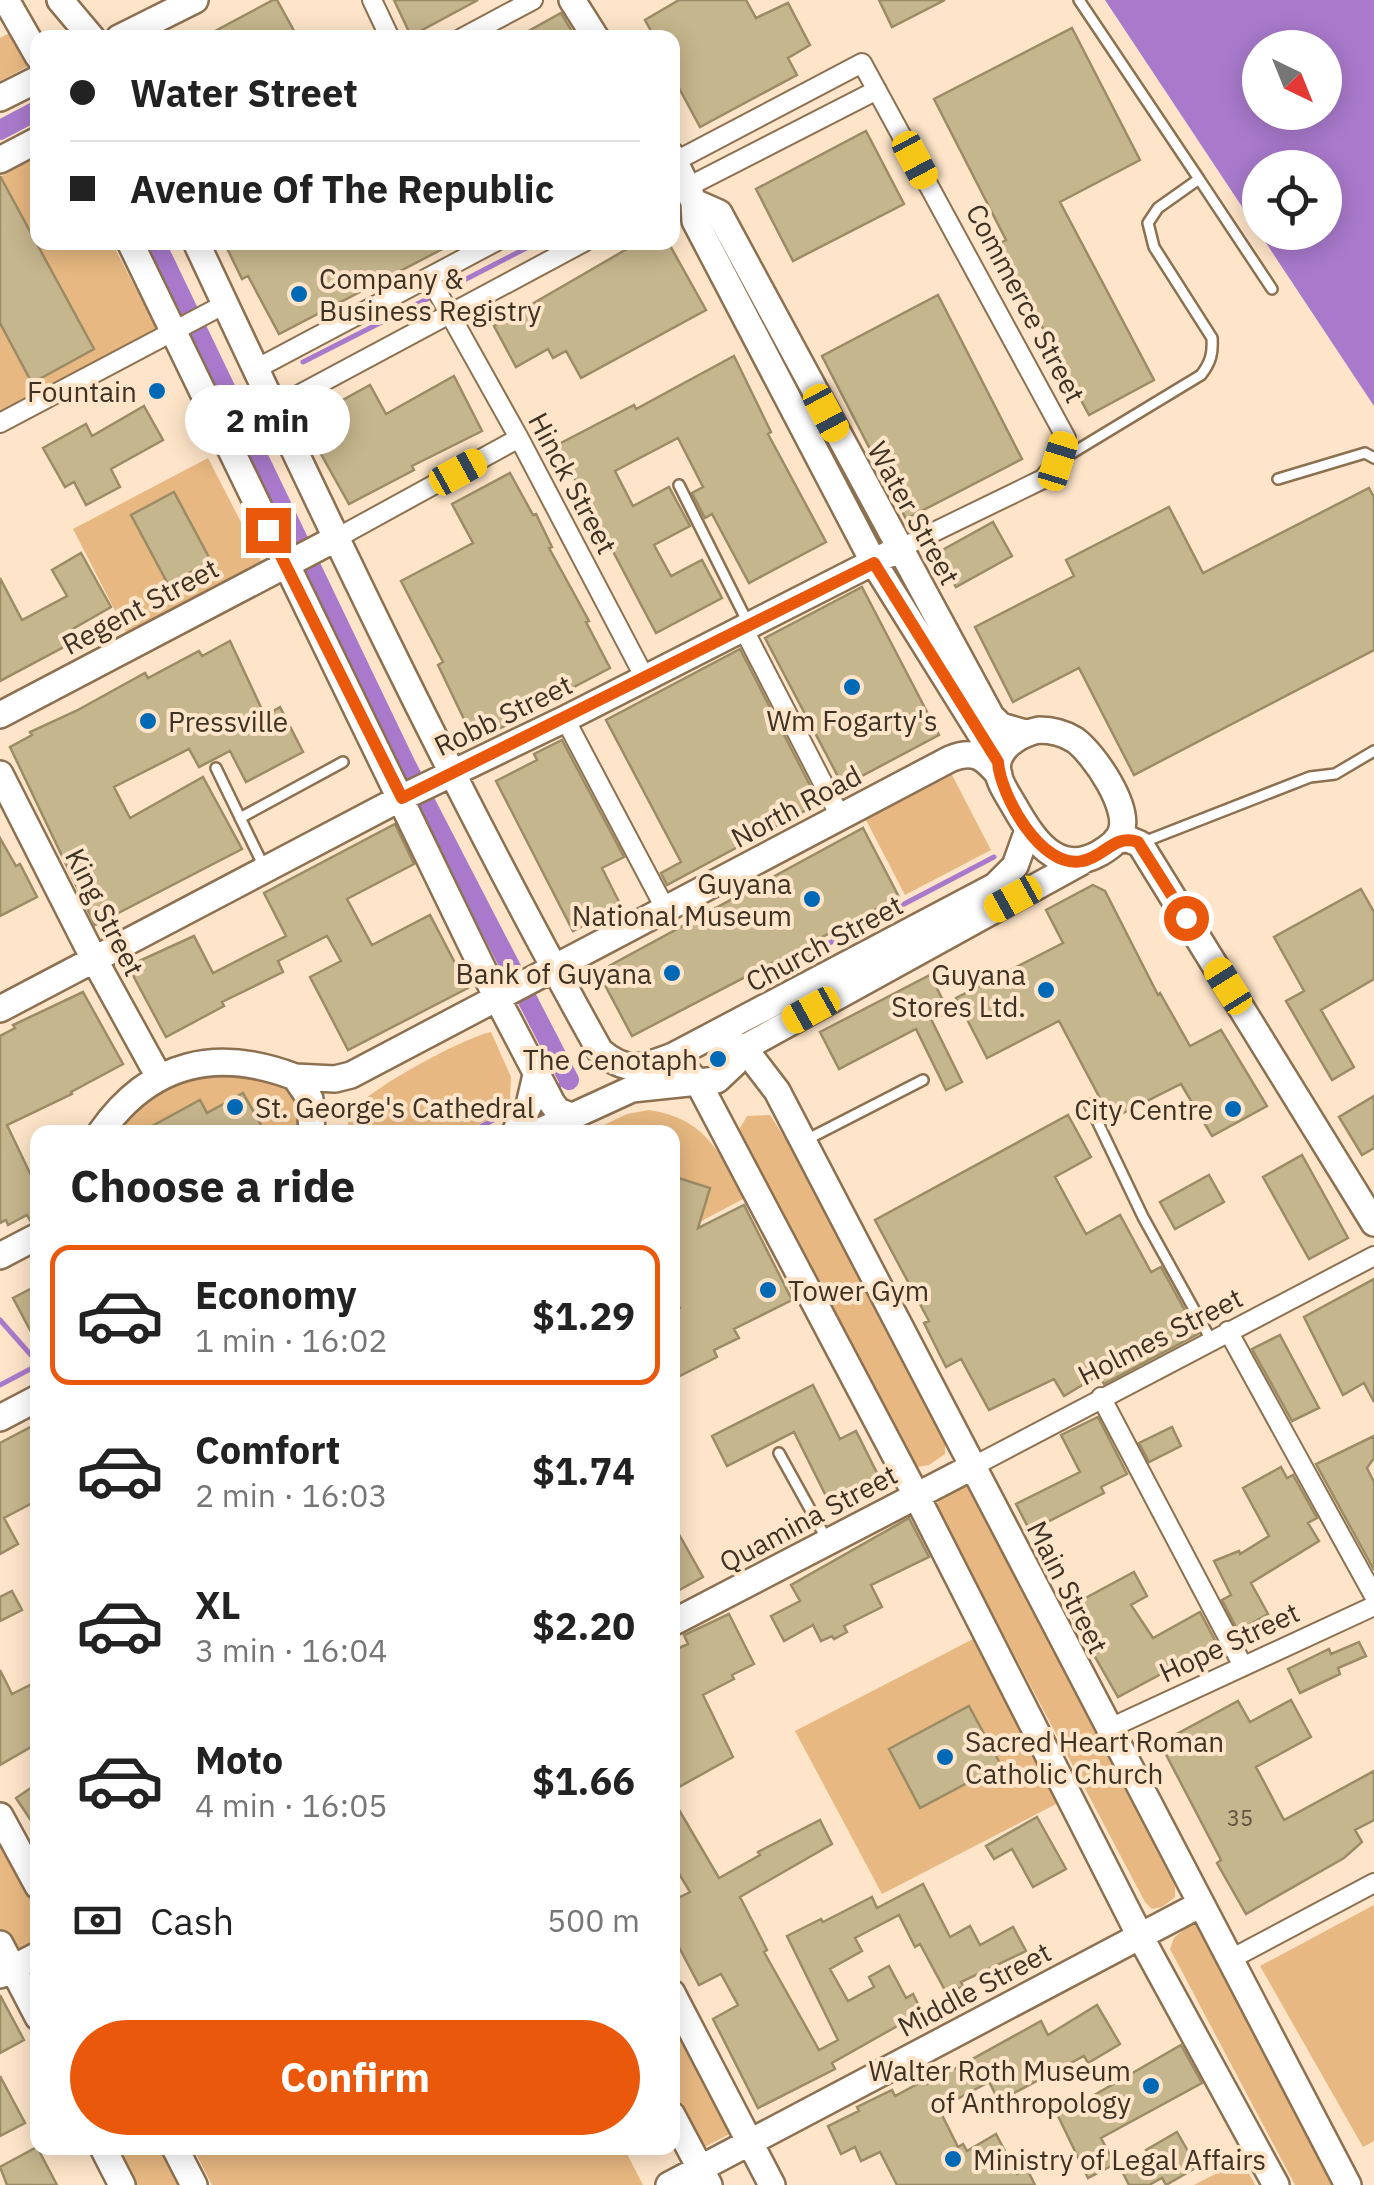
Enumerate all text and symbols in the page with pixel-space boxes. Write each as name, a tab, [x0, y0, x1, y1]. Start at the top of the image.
north arrow	[1242, 30, 1342, 130]
map controls	[1242, 30, 1342, 250]
text: Water Street	[130, 68, 358, 117]
car	[888, 126, 942, 194]
button: locate	[1242, 150, 1342, 250]
text: Avenue Of The Republic	[130, 164, 554, 213]
street label: Commerce Street	[958, 197, 1094, 409]
place label: Company & Business Registry	[319, 260, 541, 329]
marker: Company & Business Registry	[288, 283, 310, 305]
place label: Fountain	[27, 373, 137, 410]
car	[799, 379, 853, 447]
marker: Fountain	[146, 380, 168, 402]
callout: 2 min	[186, 385, 350, 455]
text: 2 min	[226, 399, 309, 441]
street label: Hinck Street	[520, 406, 626, 560]
car	[1035, 428, 1081, 494]
street label: Water Street	[859, 435, 969, 591]
car	[424, 444, 492, 500]
route end	[246, 508, 291, 553]
street label: Regent Street	[55, 549, 225, 663]
street label: Robb Street	[428, 666, 578, 764]
marker: Wm Fogarty's	[841, 676, 863, 698]
place label: Wm Fogarty's	[766, 702, 938, 739]
place label: Pressville	[168, 703, 288, 740]
marker: Pressville	[137, 710, 159, 732]
street label: North Road	[724, 756, 868, 856]
street label: King Street	[57, 842, 153, 982]
place label: Guyana National Museum	[572, 865, 792, 934]
car	[979, 871, 1047, 927]
street label: Church Street	[739, 886, 909, 1000]
marker: Guyana National Museum	[801, 888, 823, 910]
route start	[1164, 896, 1209, 941]
car	[1199, 953, 1257, 1019]
place label: Bank of Guyana	[456, 955, 652, 992]
place label: Guyana Stores Ltd.	[891, 956, 1026, 1025]
marker: Bank of Guyana	[661, 962, 683, 984]
marker: Guyana Stores Ltd.	[1035, 979, 1057, 1001]
car	[777, 982, 845, 1038]
place label: The Cenotaph	[523, 1041, 698, 1078]
marker: The Cenotaph	[707, 1048, 729, 1070]
place label: St. George's Cathedral	[255, 1089, 534, 1126]
place label: City Centre	[1074, 1091, 1213, 1128]
marker: St. George's Cathedral	[224, 1096, 246, 1118]
marker: City Centre	[1222, 1098, 1244, 1120]
text: Choose a ride	[70, 1156, 355, 1214]
icon: car	[75, 1270, 165, 1360]
text: Economy	[195, 1270, 357, 1319]
place label: Tower Gym	[788, 1272, 929, 1309]
marker: Tower Gym	[757, 1279, 779, 1301]
street label: Holmes Street	[1071, 1279, 1249, 1393]
text: $1.29	[532, 1291, 635, 1340]
text: 1 min · 16:02	[195, 1319, 388, 1361]
icon: car	[75, 1425, 165, 1515]
text: Comfort	[195, 1425, 340, 1474]
text: $1.74	[532, 1446, 635, 1495]
street label: Quamina Street	[713, 1456, 903, 1580]
text: 2 min · 16:03	[195, 1474, 388, 1516]
street label: Main Street	[1019, 1514, 1117, 1660]
icon: car	[75, 1580, 165, 1670]
text: XL	[195, 1580, 241, 1629]
street label: Hope Street	[1153, 1593, 1305, 1691]
text: $2.20	[532, 1601, 635, 1650]
text: 3 min · 16:04	[195, 1629, 388, 1671]
place label: Sacred Heart Roman Catholic Church	[965, 1723, 1224, 1792]
icon: car	[75, 1735, 165, 1825]
text: Moto	[195, 1735, 283, 1784]
marker: Sacred Heart Roman Catholic Church	[934, 1746, 956, 1768]
text: $1.66	[532, 1756, 635, 1805]
text: 4 min · 16:05	[195, 1784, 388, 1826]
house number: 35	[1227, 1803, 1253, 1832]
icon: cash	[70, 1893, 125, 1948]
text: Cash	[150, 1896, 234, 1945]
text: 500 m	[547, 1899, 640, 1941]
street label: Middle Street	[891, 1933, 1057, 2045]
button: Confirm	[70, 2020, 640, 2135]
place label: Walter Roth Museum of Anthropology	[868, 2052, 1131, 2121]
marker: Walter Roth Museum of Anthropology	[1140, 2075, 1162, 2097]
place label: Ministry of Legal Affairs	[973, 2141, 1266, 2178]
marker: Ministry of Legal Affairs	[942, 2148, 964, 2170]

